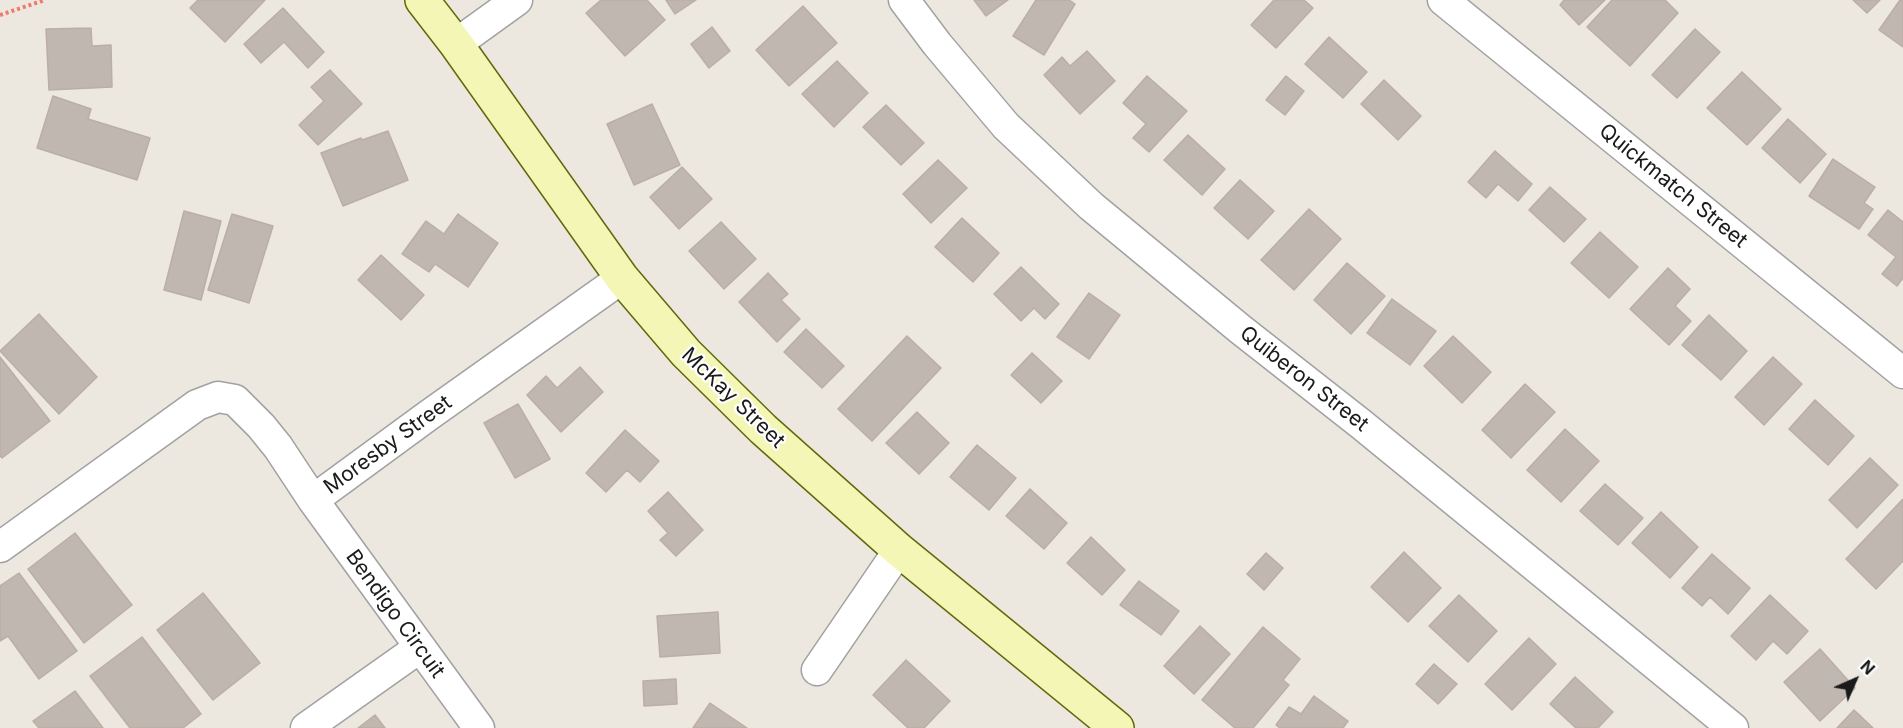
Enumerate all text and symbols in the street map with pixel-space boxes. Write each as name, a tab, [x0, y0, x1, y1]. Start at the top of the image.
street label: Quickmatch Street	[1594, 118, 1752, 254]
street label: Quiberon Street	[1235, 321, 1373, 437]
street label: McKay Street	[676, 343, 790, 453]
street label: Moresby Street	[319, 390, 457, 500]
street label: Bendigo Circuit	[340, 545, 450, 683]
north arrow	[1825, 650, 1885, 710]
text: N	[1856, 656, 1879, 679]

